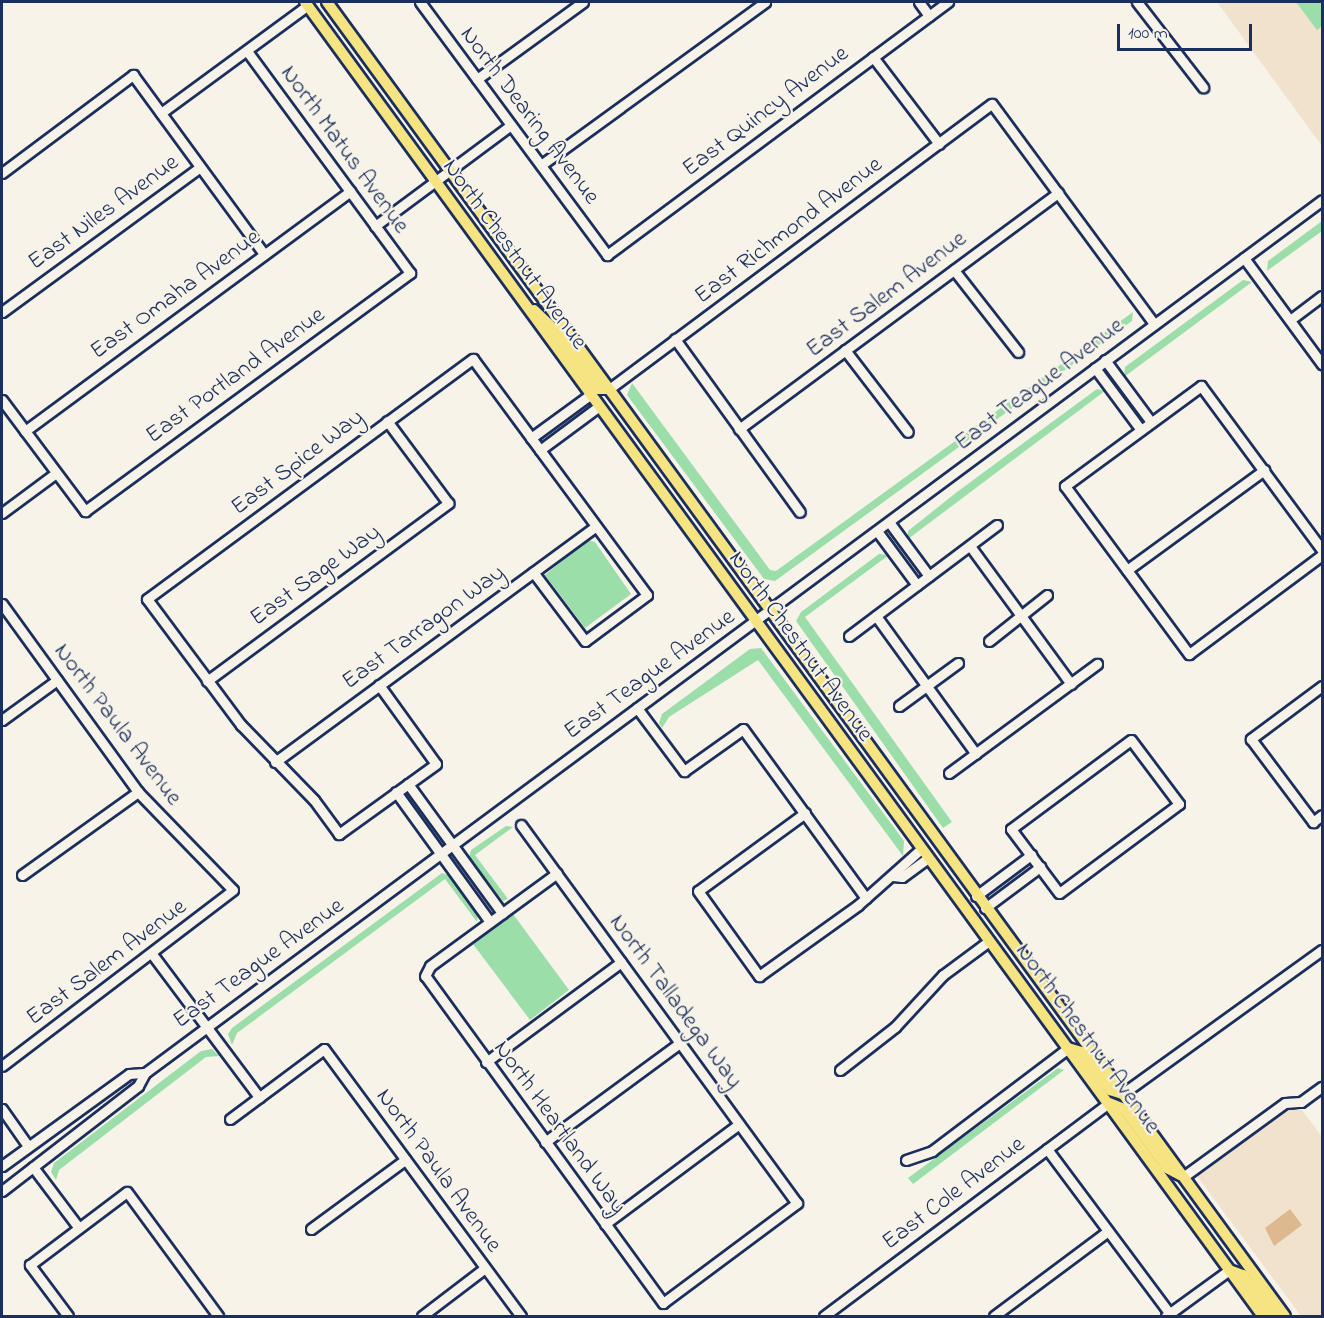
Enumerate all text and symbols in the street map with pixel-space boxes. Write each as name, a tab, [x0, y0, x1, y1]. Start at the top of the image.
scale bar	[1120, 12, 1255, 50]
street label: North Dearing Avenue	[453, 21, 605, 211]
text: 100 m	[1128, 21, 1168, 47]
street label: East Quincy Avenue	[677, 40, 855, 184]
street label: North Matus Avenue	[273, 60, 415, 240]
street label: East Niles Avenue	[23, 149, 185, 277]
street label: East Richmond Avenue	[689, 151, 889, 311]
street label: North Chestnut Avenue	[435, 154, 593, 356]
street label: East Omaha Avenue	[85, 224, 267, 366]
street label: East Salem Avenue	[801, 225, 973, 365]
street label: East Portland Avenue	[141, 301, 331, 451]
street label: East Teague Avenue	[950, 312, 1130, 458]
street label: East Spice Way	[226, 404, 370, 522]
street label: East Sage Way	[245, 519, 387, 633]
street label: North Chestnut Avenue	[721, 546, 879, 748]
street label: East Tarragon Way	[337, 559, 511, 697]
street label: East Teague Avenue	[559, 603, 741, 747]
street label: North Paula Avenue	[47, 638, 187, 812]
street label: East Teague Avenue	[168, 892, 350, 1036]
street label: East Salem Avenue	[21, 893, 193, 1033]
street label: North Talladega Way	[602, 909, 748, 1095]
street label: North Chestnut Avenue	[1008, 938, 1166, 1140]
street label: North Heartland Way	[486, 1035, 632, 1221]
street label: North Paula Avenue	[369, 1083, 507, 1259]
street label: East Cole Avenue	[877, 1131, 1031, 1257]

